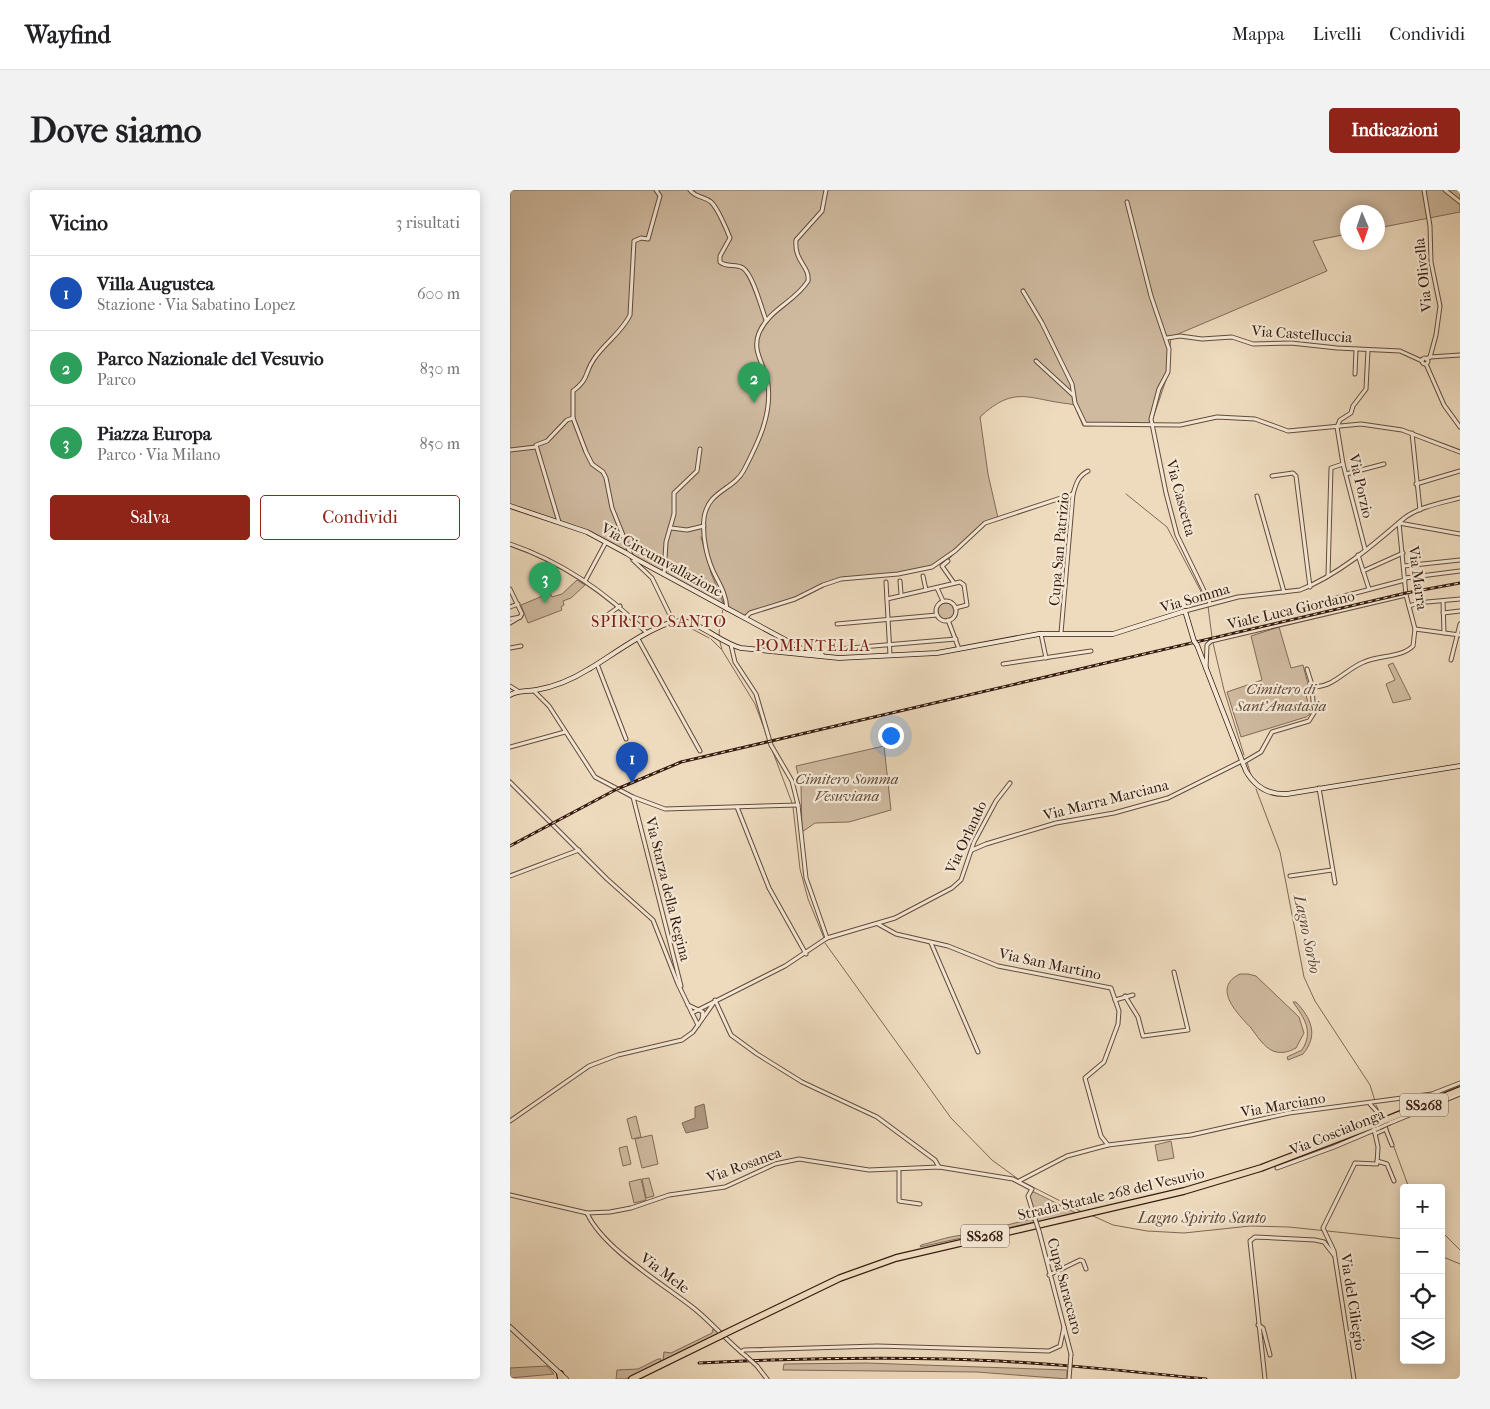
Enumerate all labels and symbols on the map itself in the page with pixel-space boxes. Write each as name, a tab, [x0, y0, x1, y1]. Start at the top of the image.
north arrow	[1340, 205, 1385, 250]
street label: Via Olivella	[1410, 236, 1436, 314]
street label: Via Castelluccia	[1250, 321, 1354, 347]
pin: 2	[738, 362, 770, 403]
street label: Via Porzio	[1345, 451, 1377, 520]
street label: Via Cascetta	[1162, 457, 1200, 539]
street label: Cupa San Patrizio	[1045, 491, 1073, 607]
street label: Via Circumvallazione	[597, 519, 727, 601]
street label: Via Marra	[1404, 544, 1432, 612]
pin: 3	[529, 562, 561, 603]
street label: Via Somma	[1157, 579, 1233, 617]
street label: Viale Luca Giordano	[1225, 587, 1357, 634]
district label: SPIRITO SANTO	[591, 612, 727, 631]
district label: POMINTELLA	[755, 636, 871, 655]
park label: Cimitero di Sant'Anastasia	[1235, 680, 1327, 715]
your location	[878, 723, 904, 749]
pin: 1	[616, 742, 648, 783]
park label: Cimitero Somma Vesuviana	[795, 770, 899, 805]
street label: Via Marra Marciana	[1041, 775, 1172, 825]
street label: Via Orlando	[941, 798, 991, 877]
street label: Via Starza della Regina	[641, 814, 695, 964]
water label: Lagno Sorbo	[1290, 892, 1325, 975]
street label: Via San Martino	[996, 944, 1103, 984]
street label: Via Marciano	[1238, 1089, 1327, 1121]
road number: SS268	[1400, 1094, 1448, 1116]
street label: Via Coscialonga	[1286, 1104, 1388, 1160]
street label: Via Rosanea	[703, 1143, 785, 1187]
street label: Strada Statale 268 del Vesuvio	[1016, 1164, 1206, 1224]
water label: Lagno Spirito Santo	[1137, 1208, 1267, 1227]
road number: SS268	[961, 1224, 1009, 1248]
street label: Cupa Saraccaro	[1044, 1236, 1087, 1336]
street label: Via Mele	[636, 1248, 694, 1298]
street label: Via del Ciliegio	[1336, 1251, 1370, 1352]

